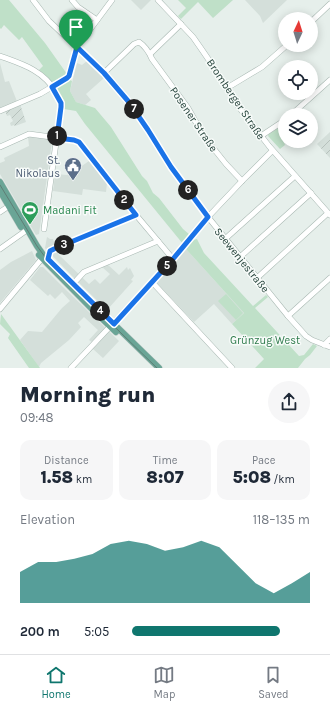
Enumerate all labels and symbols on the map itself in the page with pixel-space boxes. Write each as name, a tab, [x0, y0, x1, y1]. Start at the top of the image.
pin	[59, 10, 93, 51]
north arrow	[278, 12, 318, 52]
street label: Bromberger Straße	[204, 56, 268, 142]
street label: Posener Straße	[167, 84, 220, 155]
pin: 7	[124, 99, 144, 119]
pin: 1	[47, 126, 67, 146]
place label: St. Nikolaus	[15, 154, 60, 180]
public building icon: St. Nikolaus	[63, 156, 83, 181]
pin: 6	[178, 180, 198, 200]
pin: 2	[114, 190, 134, 210]
sports icon: Madani Fit	[20, 200, 40, 225]
place label: Madani Fit	[43, 204, 97, 217]
street label: Seewenjestraße	[211, 225, 272, 296]
pin: 3	[54, 235, 74, 255]
pin: 5	[157, 256, 177, 276]
pin: 4	[90, 301, 110, 321]
park label: Grünzug West	[230, 334, 300, 347]

